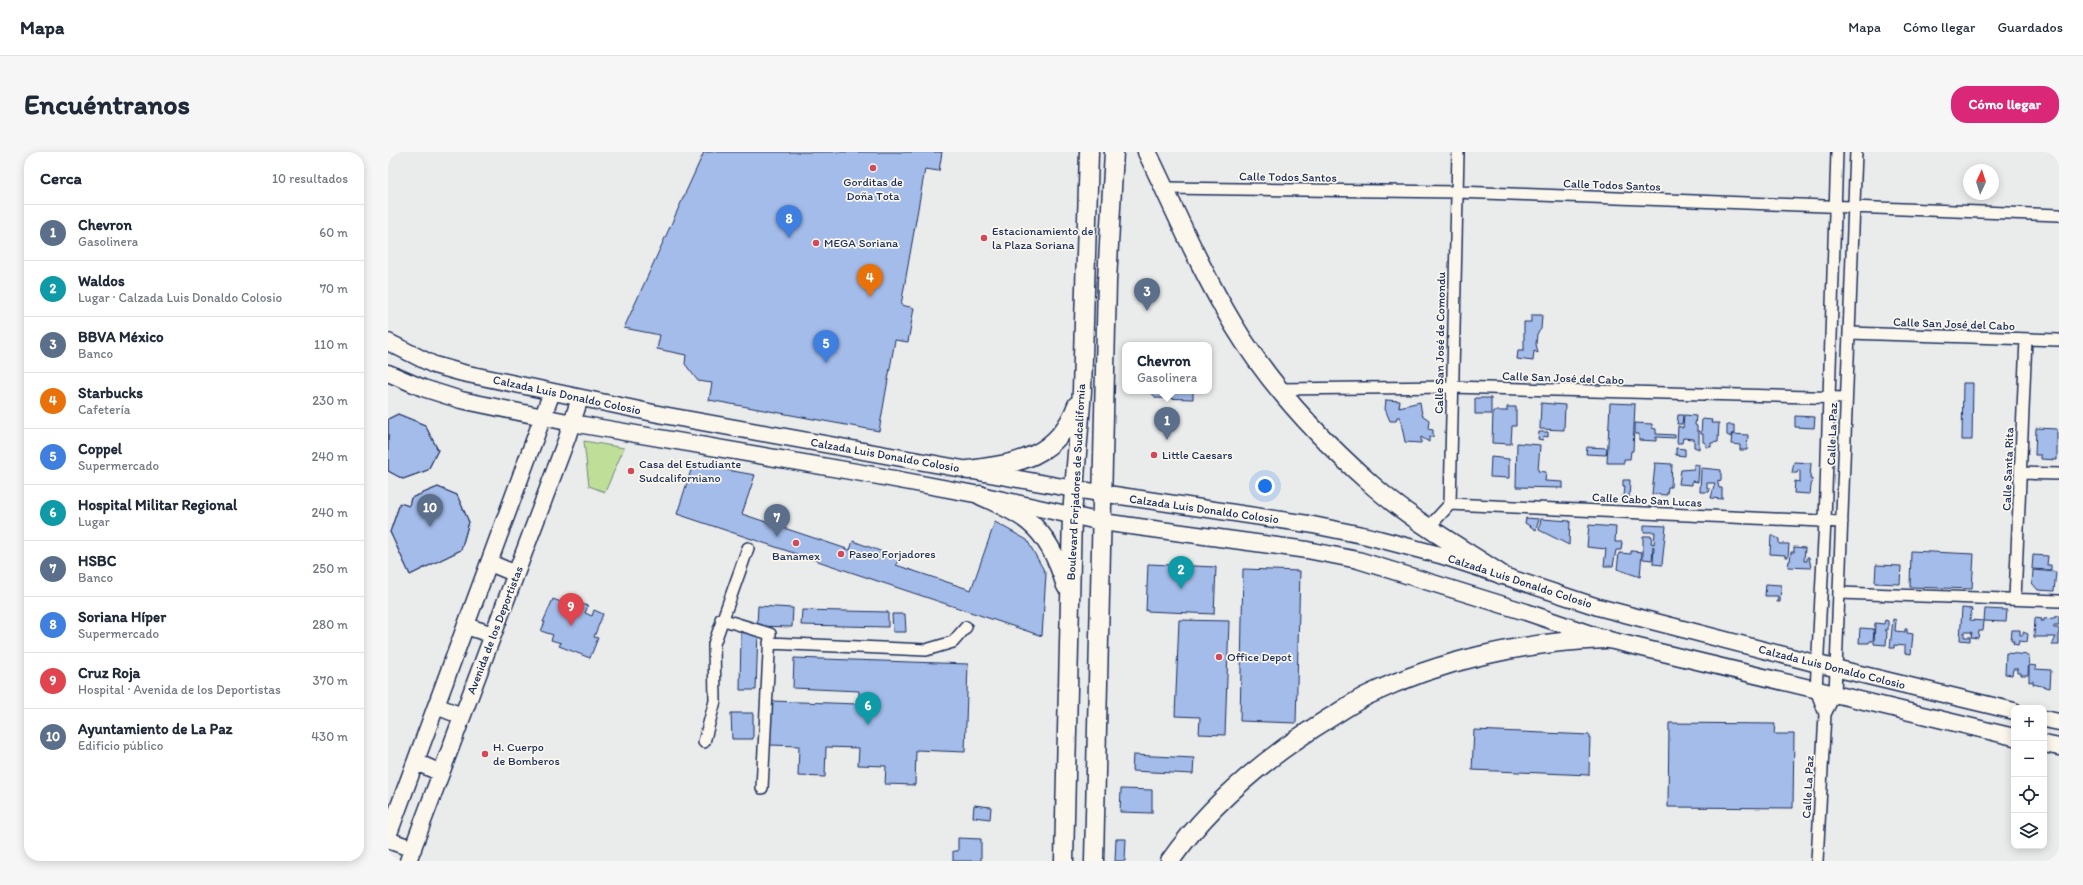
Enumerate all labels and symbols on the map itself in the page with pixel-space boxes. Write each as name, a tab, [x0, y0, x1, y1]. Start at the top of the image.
marker: Gorditas de Doña Tota	[868, 163, 878, 173]
north arrow	[1963, 164, 1999, 200]
street label: Calle Todos Santos	[1239, 169, 1337, 185]
place label: Gorditas de Doña Tota	[843, 175, 903, 203]
street label: Calle Todos Santos	[1563, 176, 1661, 194]
pin: 8	[776, 205, 802, 238]
place label: Estacionamiento de la Plaza Soriana	[992, 224, 1094, 252]
marker: Estacionamiento de la Plaza Soriana	[979, 233, 989, 243]
place label: MEGA Soriana	[824, 236, 899, 250]
marker: MEGA Soriana	[811, 238, 821, 248]
pin: 4	[857, 264, 883, 297]
street label: Calle San José de Comondu	[1432, 271, 1448, 414]
pin: 3	[1134, 278, 1160, 311]
street label: Calle San José del Cabo	[1893, 315, 2015, 333]
pin: 5	[813, 330, 839, 363]
street label: Calle San José del Cabo	[1502, 369, 1624, 387]
street label: Calzada Luis Donaldo Colosio	[492, 372, 642, 418]
street label: Boulevard Forjadores de Sudcalifornia	[1064, 383, 1088, 581]
street label: Calle La Paz	[1824, 402, 1840, 466]
pin: 1	[1154, 407, 1180, 440]
street label: Calle Santa Rita	[2000, 426, 2016, 511]
street label: Calzada Luis Donaldo Colosio	[809, 435, 961, 475]
place label: Little Caesars	[1162, 448, 1233, 462]
marker: Little Caesars	[1149, 450, 1159, 460]
place label: Casa del Estudiante Sudcaliforniano	[639, 457, 741, 485]
marker: Casa del Estudiante Sudcaliforniano	[626, 466, 636, 476]
your location	[1255, 476, 1275, 496]
street label: Calle Cabo San Lucas	[1592, 490, 1702, 510]
street label: Calzada Luis Donaldo Colosio	[1128, 492, 1280, 526]
pin: 10	[417, 494, 443, 527]
pin: 7	[764, 504, 790, 537]
marker: Banamex	[791, 538, 801, 548]
place label: Paseo Forjadores	[849, 547, 936, 561]
place label: Banamex	[772, 549, 820, 563]
marker: Paseo Forjadores	[836, 549, 846, 559]
street label: Calzada Luis Donaldo Colosio	[1446, 551, 1594, 611]
pin: 2	[1168, 556, 1194, 589]
street label: Avenida de los Deportistas	[464, 564, 526, 696]
pin: 9	[558, 593, 584, 626]
street label: Calzada Luis Donaldo Colosio	[1757, 642, 1907, 692]
place label: Office Depot	[1227, 650, 1292, 664]
marker: Office Depot	[1214, 652, 1224, 662]
pin: 6	[855, 692, 881, 725]
place label: H. Cuerpo de Bomberos	[493, 740, 560, 768]
marker: H. Cuerpo de Bomberos	[480, 749, 490, 759]
street label: Calle La Paz	[1799, 755, 1817, 819]

